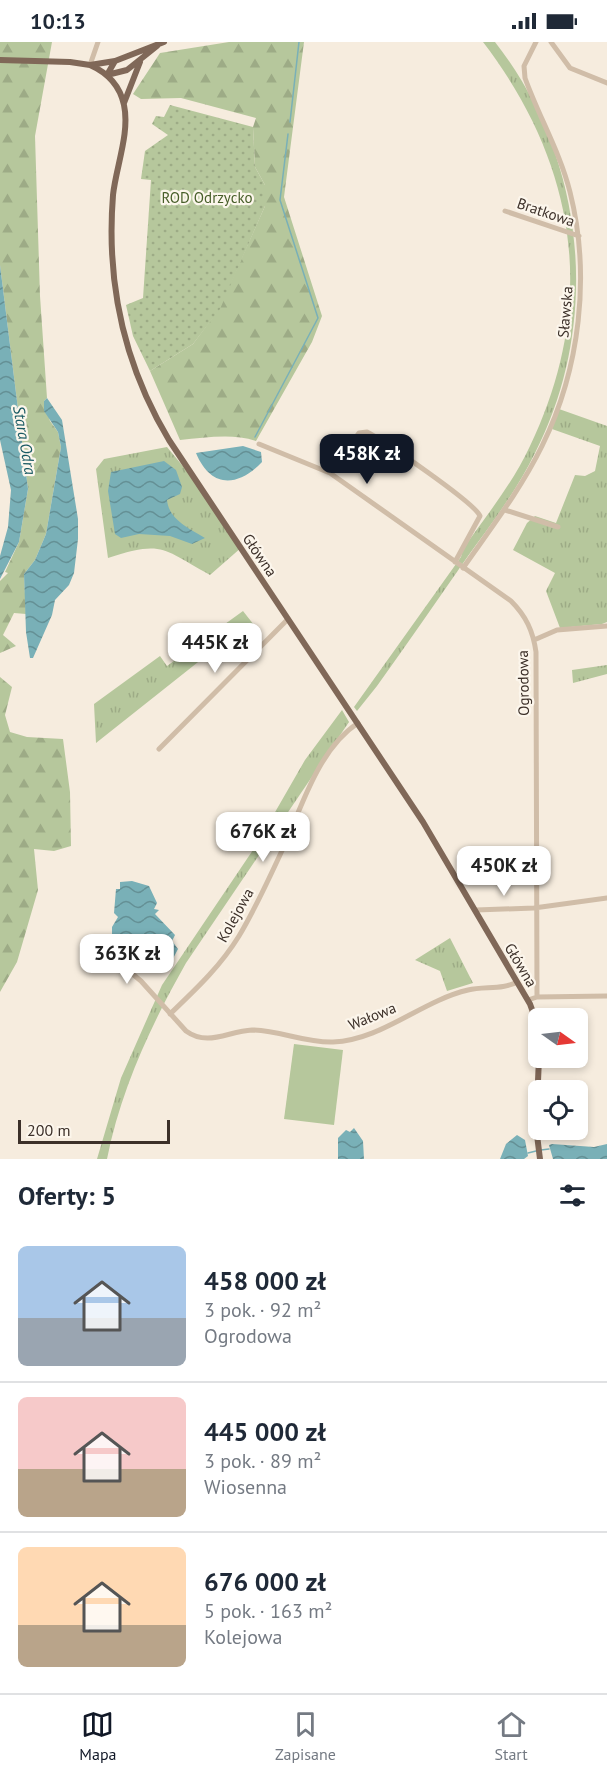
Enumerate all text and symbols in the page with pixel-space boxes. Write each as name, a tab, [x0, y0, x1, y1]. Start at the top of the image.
text: 10:13	[30, 7, 86, 35]
park label: ROD Odrzycko	[162, 188, 252, 207]
street label: Bratkowa	[515, 193, 577, 231]
street label: Sławska	[553, 285, 577, 339]
water label: Stara Odra	[9, 404, 41, 476]
pin: 458K zł	[312, 434, 422, 485]
text: 458K zł	[334, 440, 400, 466]
street label: Główna	[239, 530, 281, 580]
pin: 445K zł	[160, 623, 270, 674]
text: 445K zł	[182, 629, 248, 655]
street label: Ogrodowa	[513, 650, 533, 716]
pin: 676K zł	[208, 812, 318, 863]
text: 676K zł	[230, 818, 296, 844]
pin: 450K zł	[449, 846, 559, 897]
text: 450K zł	[471, 852, 537, 878]
street label: Kolejowa	[212, 885, 258, 945]
pin: 363K zł	[72, 934, 182, 985]
street label: Główna	[500, 939, 542, 991]
text: 363K zł	[94, 940, 160, 966]
street label: Wałowa	[345, 998, 399, 1034]
north arrow	[528, 1008, 588, 1068]
map controls	[528, 1008, 588, 1140]
button: locate	[528, 1080, 588, 1140]
scale bar	[18, 1117, 170, 1144]
text: 200 m	[27, 1120, 70, 1140]
text: Oferty: 5	[18, 1179, 116, 1212]
icon: filters	[556, 1179, 589, 1212]
text: 458 000 zł	[204, 1264, 326, 1297]
icon: home	[66, 1270, 138, 1342]
text: 3 pok. · 92 m²	[204, 1297, 321, 1323]
text: Ogrodowa	[204, 1323, 292, 1349]
text: 445 000 zł	[204, 1415, 326, 1448]
icon: home	[66, 1421, 138, 1493]
text: 3 pok. · 89 m²	[204, 1448, 321, 1474]
text: Wiosenna	[204, 1474, 287, 1500]
text: 676 000 zł	[204, 1565, 326, 1598]
icon: home	[66, 1571, 138, 1643]
text: 5 pok. · 163 m²	[204, 1598, 332, 1624]
text: Kolejowa	[204, 1624, 282, 1650]
tab: Mapa	[79, 1708, 116, 1764]
tab: Zapisane	[275, 1708, 336, 1764]
tab: Start	[494, 1708, 528, 1764]

